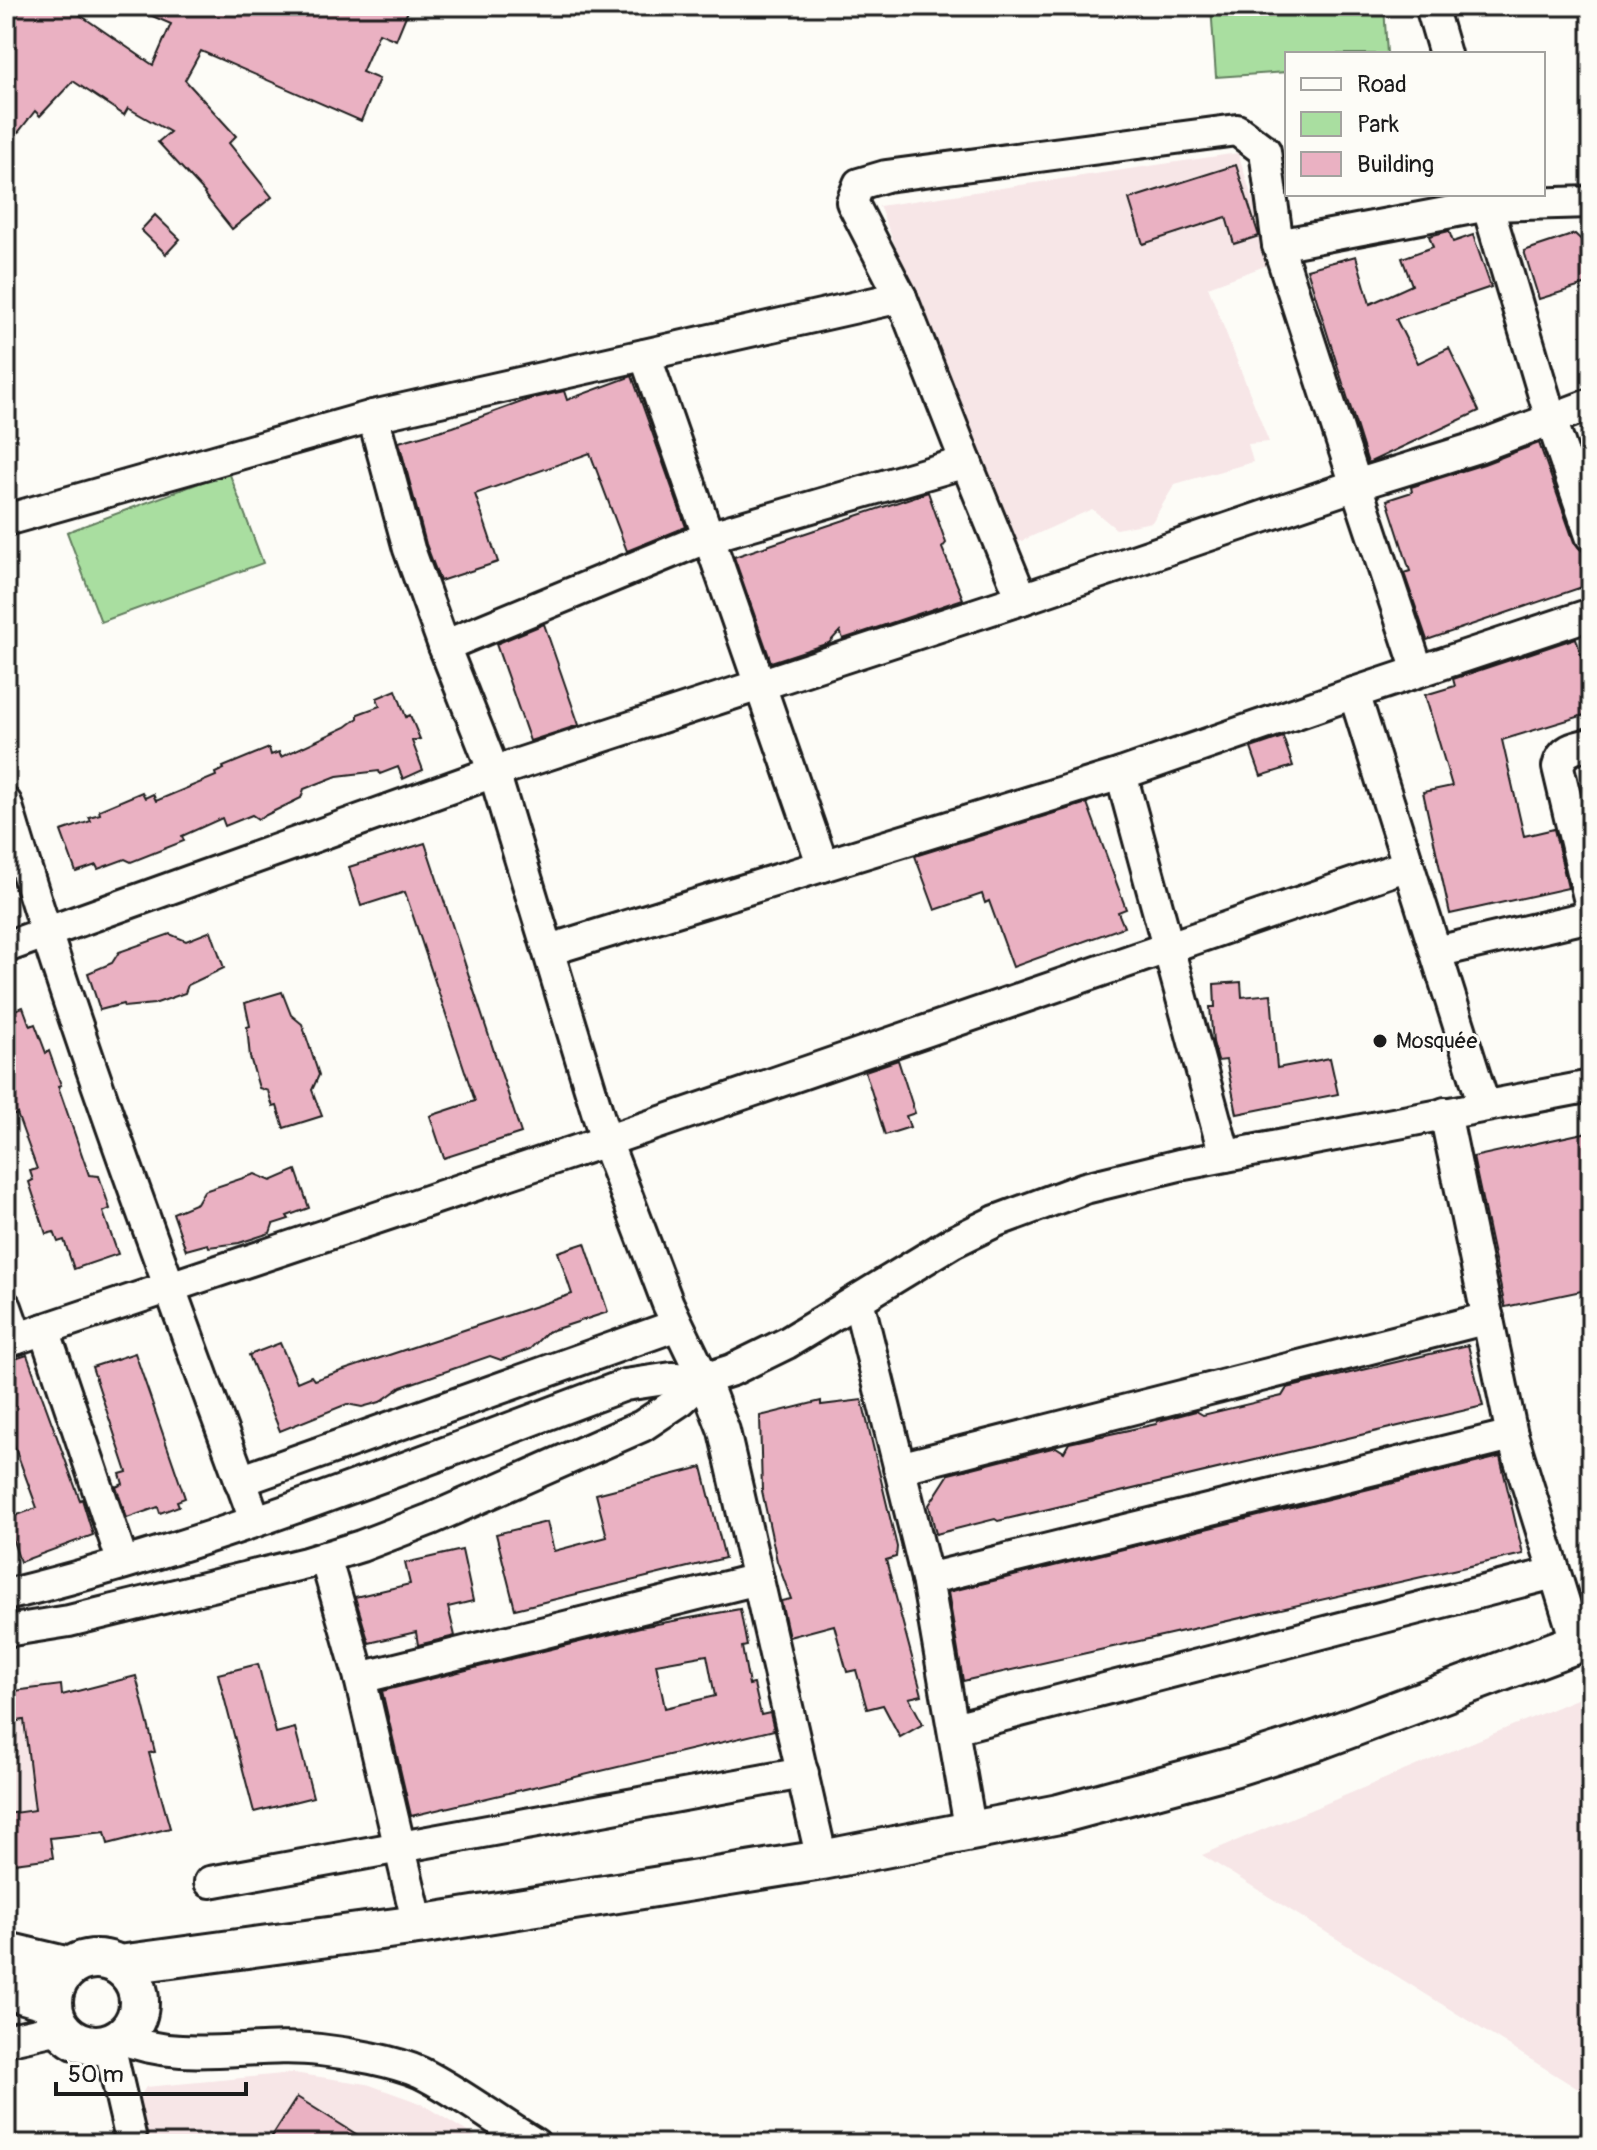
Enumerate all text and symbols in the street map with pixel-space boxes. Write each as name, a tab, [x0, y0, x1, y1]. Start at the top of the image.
legend	[1285, 52, 1545, 196]
text: Road	[1357, 70, 1407, 99]
text: Park	[1357, 110, 1399, 139]
text: Building	[1357, 150, 1434, 179]
place label: Mosquée	[1396, 1027, 1478, 1055]
marker: Mosquée	[1371, 1032, 1389, 1050]
scale bar	[56, 2046, 246, 2096]
text: 50 m	[68, 2060, 124, 2089]

